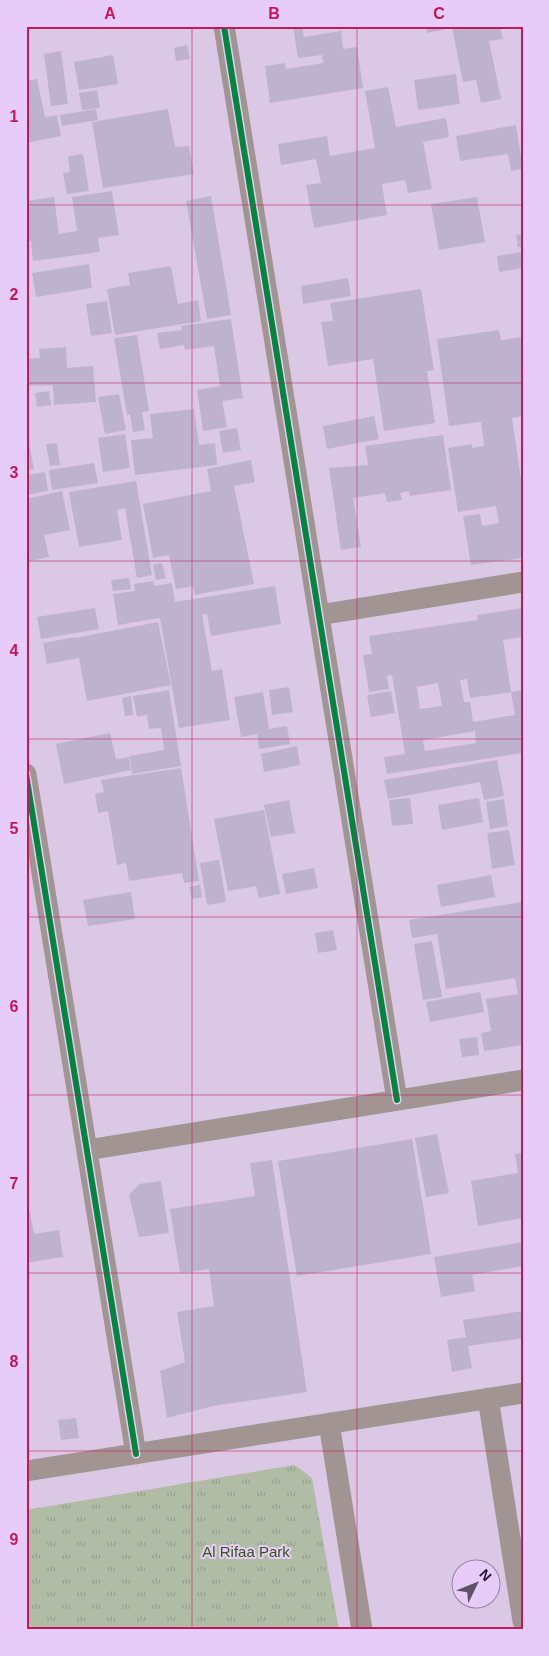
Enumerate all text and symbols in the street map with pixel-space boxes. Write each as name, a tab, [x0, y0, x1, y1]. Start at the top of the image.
text: A	[104, 5, 116, 22]
text: B	[268, 5, 280, 22]
text: C	[433, 5, 445, 22]
text: 1	[10, 108, 19, 125]
text: 2	[10, 286, 19, 303]
text: 3	[10, 464, 19, 481]
text: 4	[10, 642, 19, 659]
text: 5	[10, 820, 19, 837]
text: 6	[10, 998, 19, 1015]
text: 7	[10, 1175, 19, 1192]
text: 8	[10, 1353, 19, 1370]
text: 9	[10, 1531, 19, 1548]
park label: Al Rifaa Park	[202, 1543, 290, 1560]
north arrow	[452, 1558, 502, 1608]
text: N	[476, 1566, 495, 1584]

